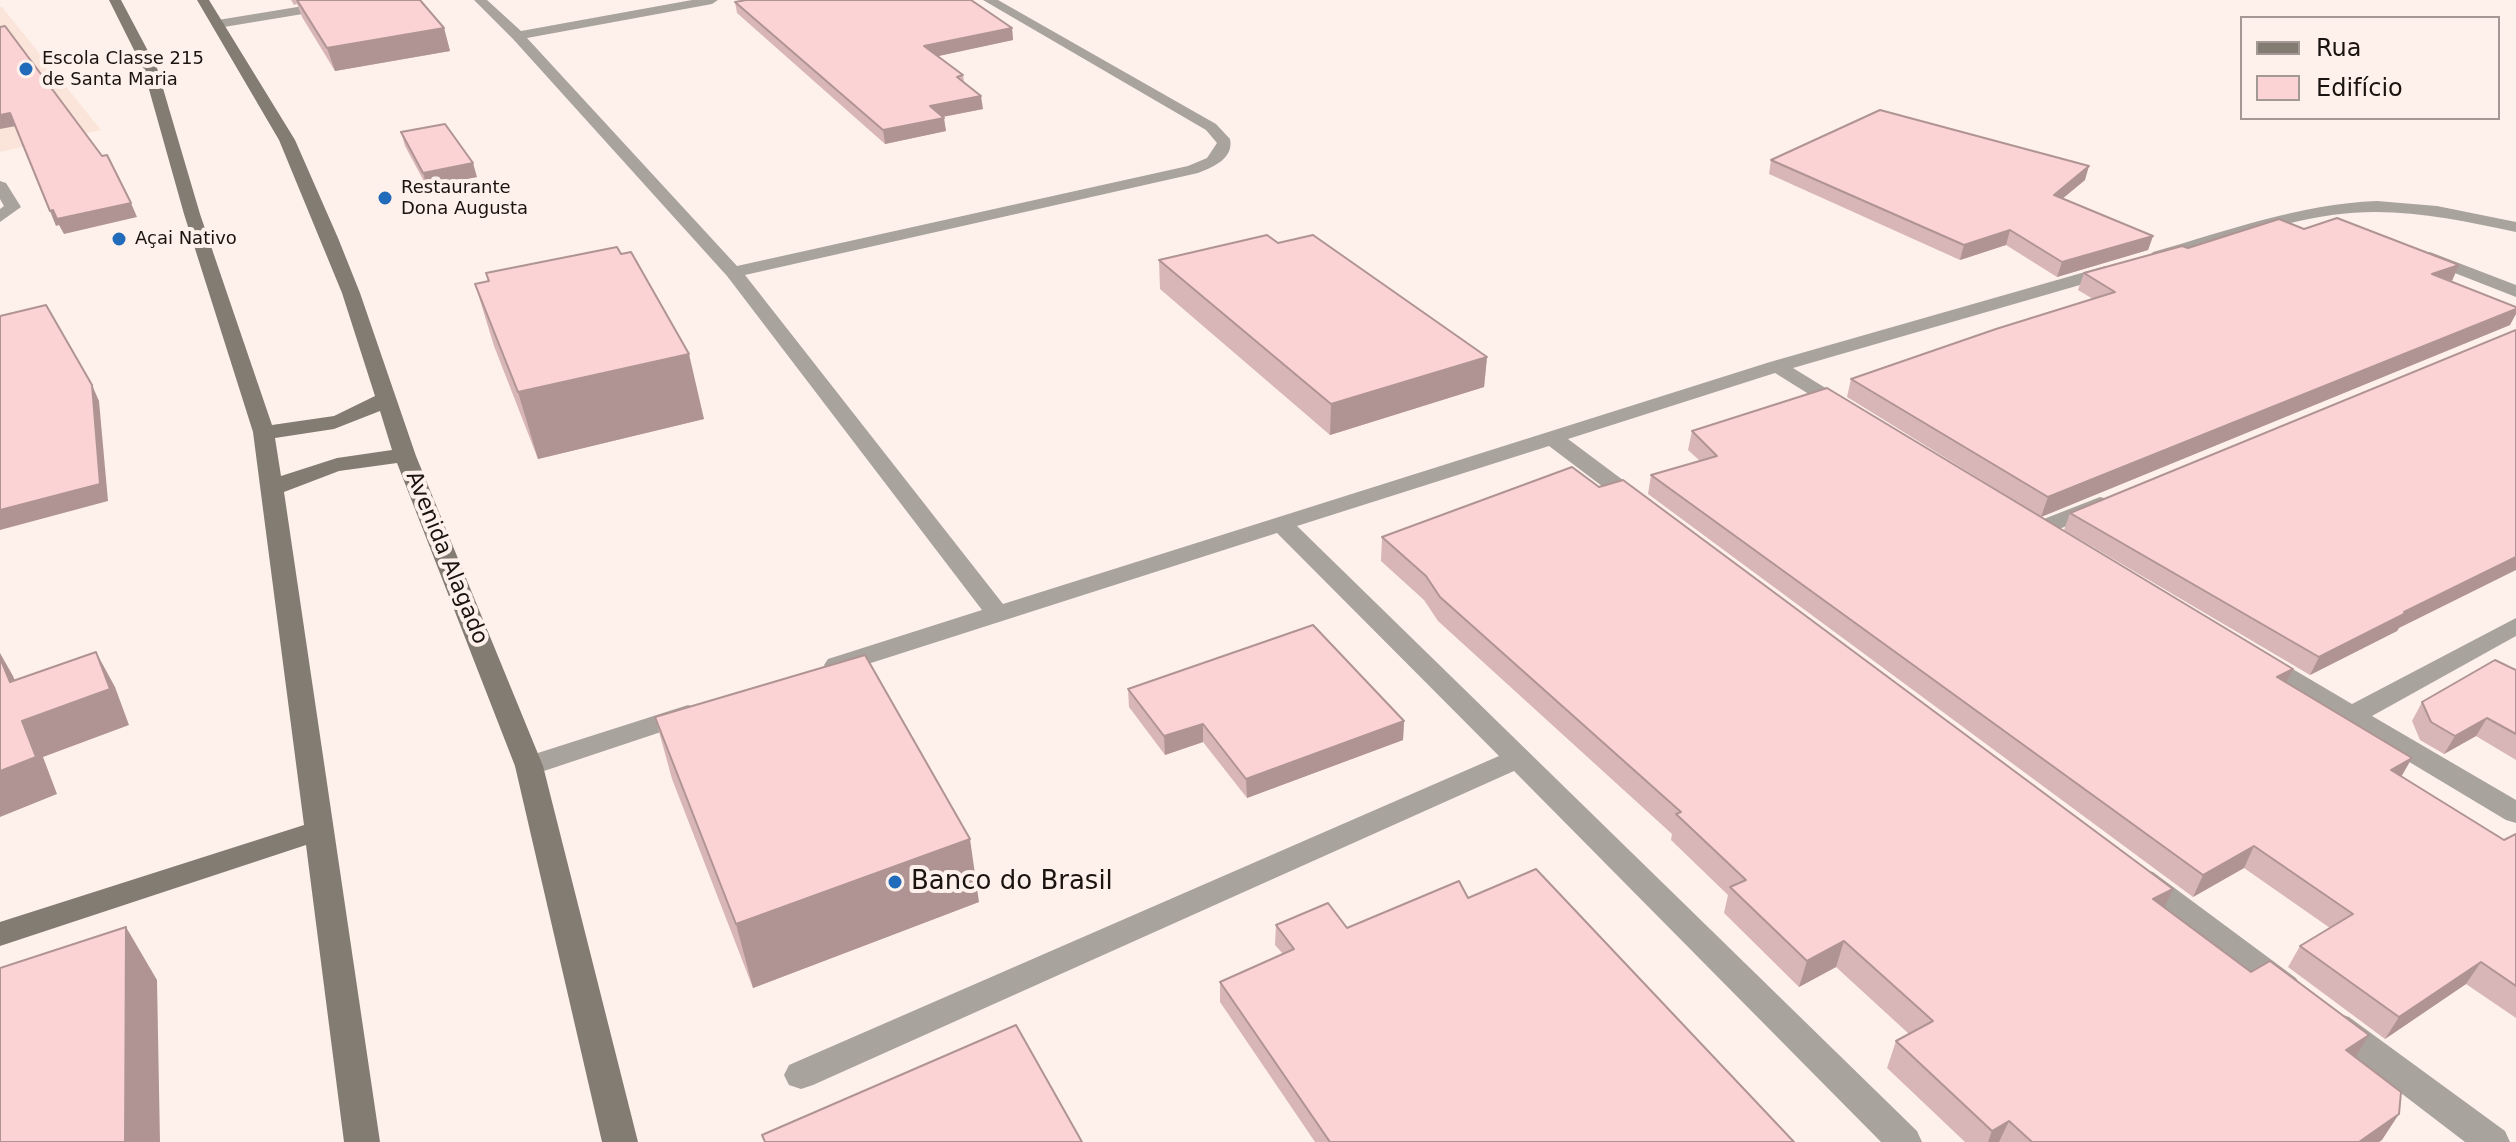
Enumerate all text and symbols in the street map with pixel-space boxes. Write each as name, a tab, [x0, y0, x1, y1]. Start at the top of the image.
legend	[2240, 16, 2500, 120]
text: Rua	[2316, 34, 2362, 62]
place label: Escola Classe 215 de Santa Maria	[42, 48, 204, 90]
marker: Escola Classe 215 de Santa Maria	[17, 60, 35, 78]
text: Edifício	[2316, 74, 2403, 102]
place label: Restaurante Dona Augusta	[401, 177, 528, 220]
marker: Restaurante Dona Augusta	[376, 189, 394, 207]
place label: Açai Nativo	[135, 228, 237, 250]
marker: Açai Nativo	[110, 230, 128, 248]
street label: Avenida Alagado	[399, 468, 493, 648]
place label: Banco do Brasil	[911, 866, 1113, 898]
marker: Banco do Brasil	[886, 873, 904, 891]

